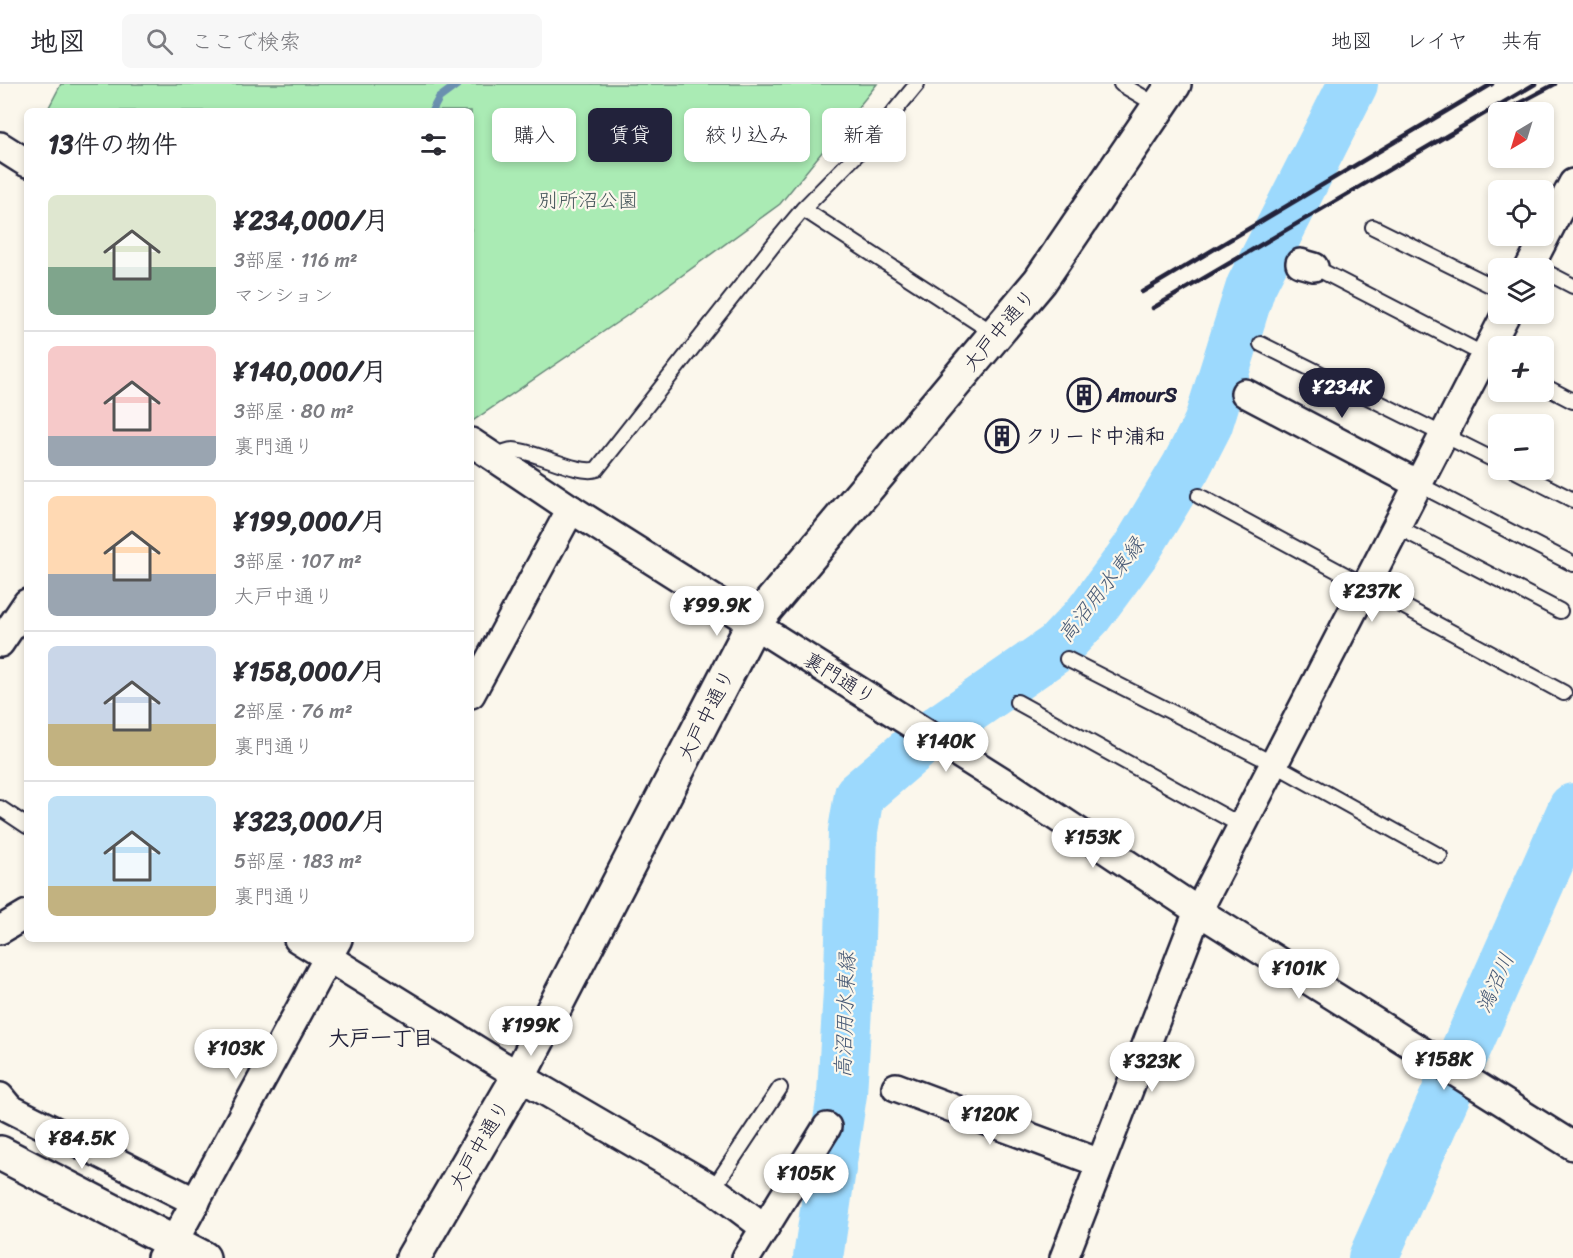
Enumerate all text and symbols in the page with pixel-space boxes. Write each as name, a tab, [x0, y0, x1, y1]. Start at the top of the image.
search box	[122, 14, 542, 68]
text: 地図	[30, 17, 86, 66]
text: ここで検索	[191, 22, 301, 61]
text: 地図	[1331, 22, 1373, 60]
text: レイヤ	[1406, 22, 1468, 60]
text: 共有	[1501, 22, 1543, 60]
icon: search	[143, 25, 176, 58]
north arrow	[1488, 102, 1554, 168]
map controls	[1488, 102, 1554, 480]
chip: 購入	[492, 108, 576, 162]
chip: 賃貸	[588, 108, 672, 162]
chip: 絞り込み	[684, 108, 810, 162]
chip: 新着	[822, 108, 906, 162]
text: 13件の物件	[48, 121, 177, 167]
icon: filters	[417, 128, 450, 161]
button: locate	[1488, 180, 1554, 246]
park label: 別所沼公園	[538, 183, 638, 218]
text: ¥234,000/月	[234, 197, 389, 243]
icon: home	[96, 219, 168, 291]
text: 3部屋 · 116 m²	[234, 243, 358, 278]
button: layers	[1488, 258, 1554, 324]
text: マンション	[234, 278, 333, 313]
street label: 大戸中通り	[954, 281, 1045, 380]
button: +	[1488, 336, 1554, 402]
text: ¥140,000/月	[234, 348, 387, 394]
pin: ¥234K	[1300, 368, 1384, 419]
icon: home	[96, 370, 168, 442]
text: ¥234K	[1313, 370, 1371, 405]
building icon: AmourS	[1066, 377, 1102, 413]
place label: AmourS	[1106, 378, 1178, 413]
text: 3部屋 · 80 m²	[234, 394, 354, 429]
button: −	[1488, 414, 1554, 480]
building icon: クリード中浦和	[984, 418, 1020, 454]
place label: クリード中浦和	[1025, 419, 1165, 454]
text: 裏門通り	[234, 429, 314, 464]
text: ¥199,000/月	[234, 498, 387, 544]
icon: home	[96, 520, 168, 592]
water label: 高沼用水東縁	[1047, 527, 1156, 651]
text: 3部屋 · 107 m²	[234, 544, 362, 579]
pin: ¥237K	[1330, 572, 1414, 623]
text: ¥237K	[1343, 574, 1401, 609]
text: 大戸中通り	[234, 579, 334, 614]
pin: ¥99.9K	[668, 586, 766, 637]
text: ¥99.9K	[684, 588, 750, 623]
street label: 裏門通り	[797, 642, 883, 714]
text: ¥158,000/月	[234, 648, 386, 694]
street label: 大戸中通り	[668, 663, 745, 768]
icon: home	[96, 670, 168, 742]
text: 2部屋 · 76 m²	[234, 694, 353, 729]
pin: ¥140K	[904, 722, 988, 773]
text: ¥140K	[918, 724, 974, 759]
text: 裏門通り	[234, 729, 314, 764]
text: ¥323,000/月	[234, 798, 387, 844]
pin: ¥153K	[1051, 818, 1135, 869]
icon: home	[96, 820, 168, 892]
text: ¥153K	[1065, 820, 1121, 855]
text: 5部屋 · 183 m²	[234, 844, 362, 879]
text: 裏門通り	[234, 879, 314, 914]
water label: 鴻沼川	[1465, 946, 1525, 1020]
water label: 高沼用水東縁	[824, 949, 866, 1079]
pin: ¥101K	[1257, 949, 1341, 1000]
text: ¥101K	[1272, 951, 1326, 986]
pin: ¥199K	[489, 1006, 573, 1057]
text: ¥199K	[503, 1008, 559, 1043]
district label: 大戸一丁目	[329, 1019, 434, 1057]
pin: ¥103K	[194, 1029, 278, 1080]
text: ¥103K	[208, 1031, 264, 1066]
pin: ¥158K	[1402, 1040, 1486, 1091]
pin: ¥323K	[1110, 1042, 1194, 1093]
text: ¥158K	[1416, 1042, 1472, 1077]
text: ¥323K	[1124, 1044, 1180, 1079]
street label: 大戸中通り	[439, 1093, 520, 1197]
pin: ¥120K	[948, 1095, 1032, 1146]
text: ¥120K	[962, 1097, 1018, 1132]
pin: ¥84.5K	[33, 1119, 131, 1170]
text: ¥84.5K	[49, 1121, 115, 1156]
pin: ¥105K	[764, 1154, 848, 1205]
text: ¥105K	[778, 1156, 834, 1191]

